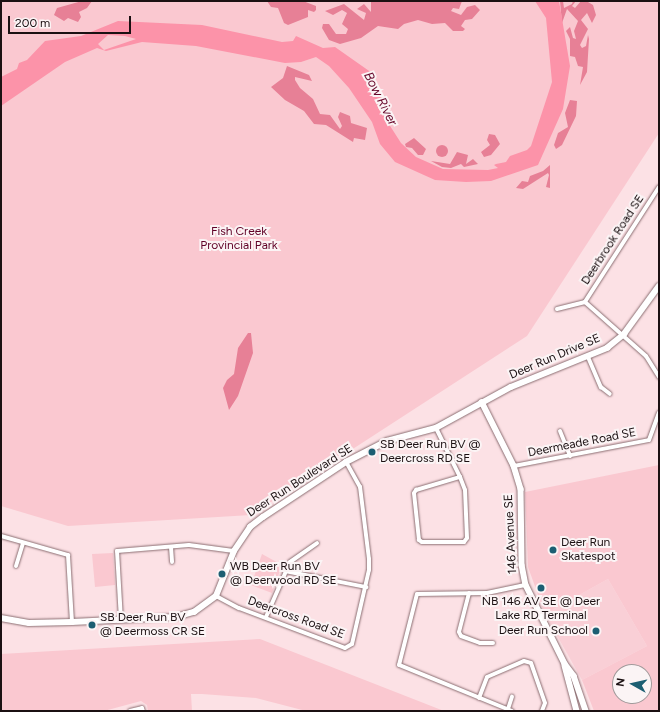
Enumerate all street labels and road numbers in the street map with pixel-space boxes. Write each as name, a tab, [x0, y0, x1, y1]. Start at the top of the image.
street label: Deerbrook Road SE	[579, 192, 647, 288]
street label: Deer Run Drive SE	[507, 331, 603, 383]
street label: Deermeade Road SE	[527, 425, 637, 461]
street label: Deer Run Boulevard SE	[244, 441, 356, 521]
street label: 146 Avenue SE	[502, 494, 520, 574]
street label: Deercross Road SE	[246, 594, 346, 642]

